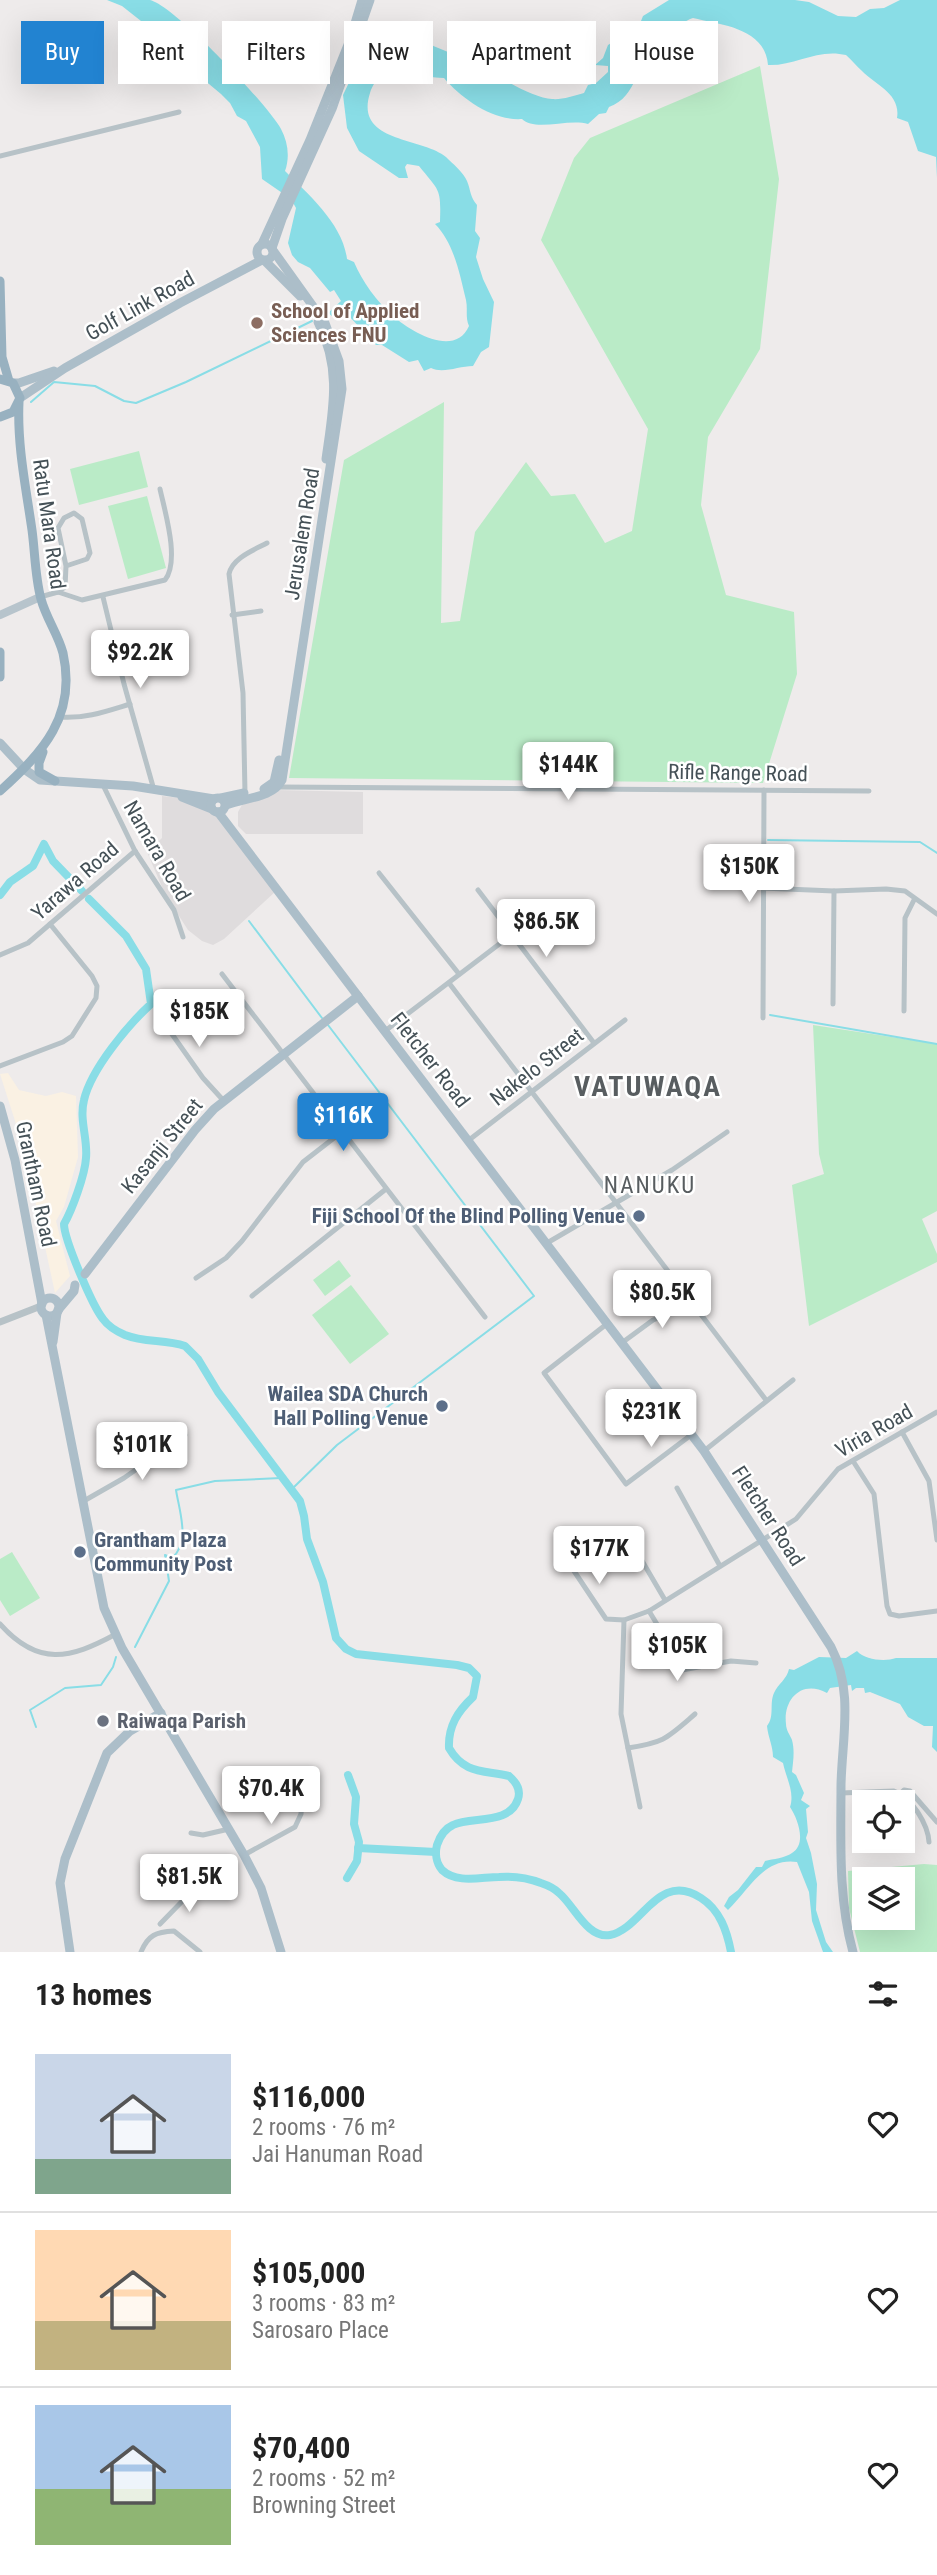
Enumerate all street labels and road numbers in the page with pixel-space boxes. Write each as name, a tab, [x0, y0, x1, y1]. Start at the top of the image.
street label: Golf Link Road	[81, 266, 199, 346]
street label: Ratu Mara Road	[28, 457, 70, 591]
street label: Jerusalem Road	[280, 466, 324, 602]
street label: Rifle Range Road	[668, 760, 808, 786]
street label: Namara Road	[119, 797, 195, 905]
street label: Yarawa Road	[27, 837, 123, 925]
street label: Fletcher Road	[385, 1008, 475, 1112]
street label: Nakelo Street	[486, 1023, 588, 1111]
street label: Kasanji Street	[117, 1094, 207, 1198]
street label: Grantham Road	[11, 1119, 61, 1249]
street label: Viria Road	[831, 1399, 917, 1463]
street label: Fletcher Road	[727, 1462, 809, 1570]

